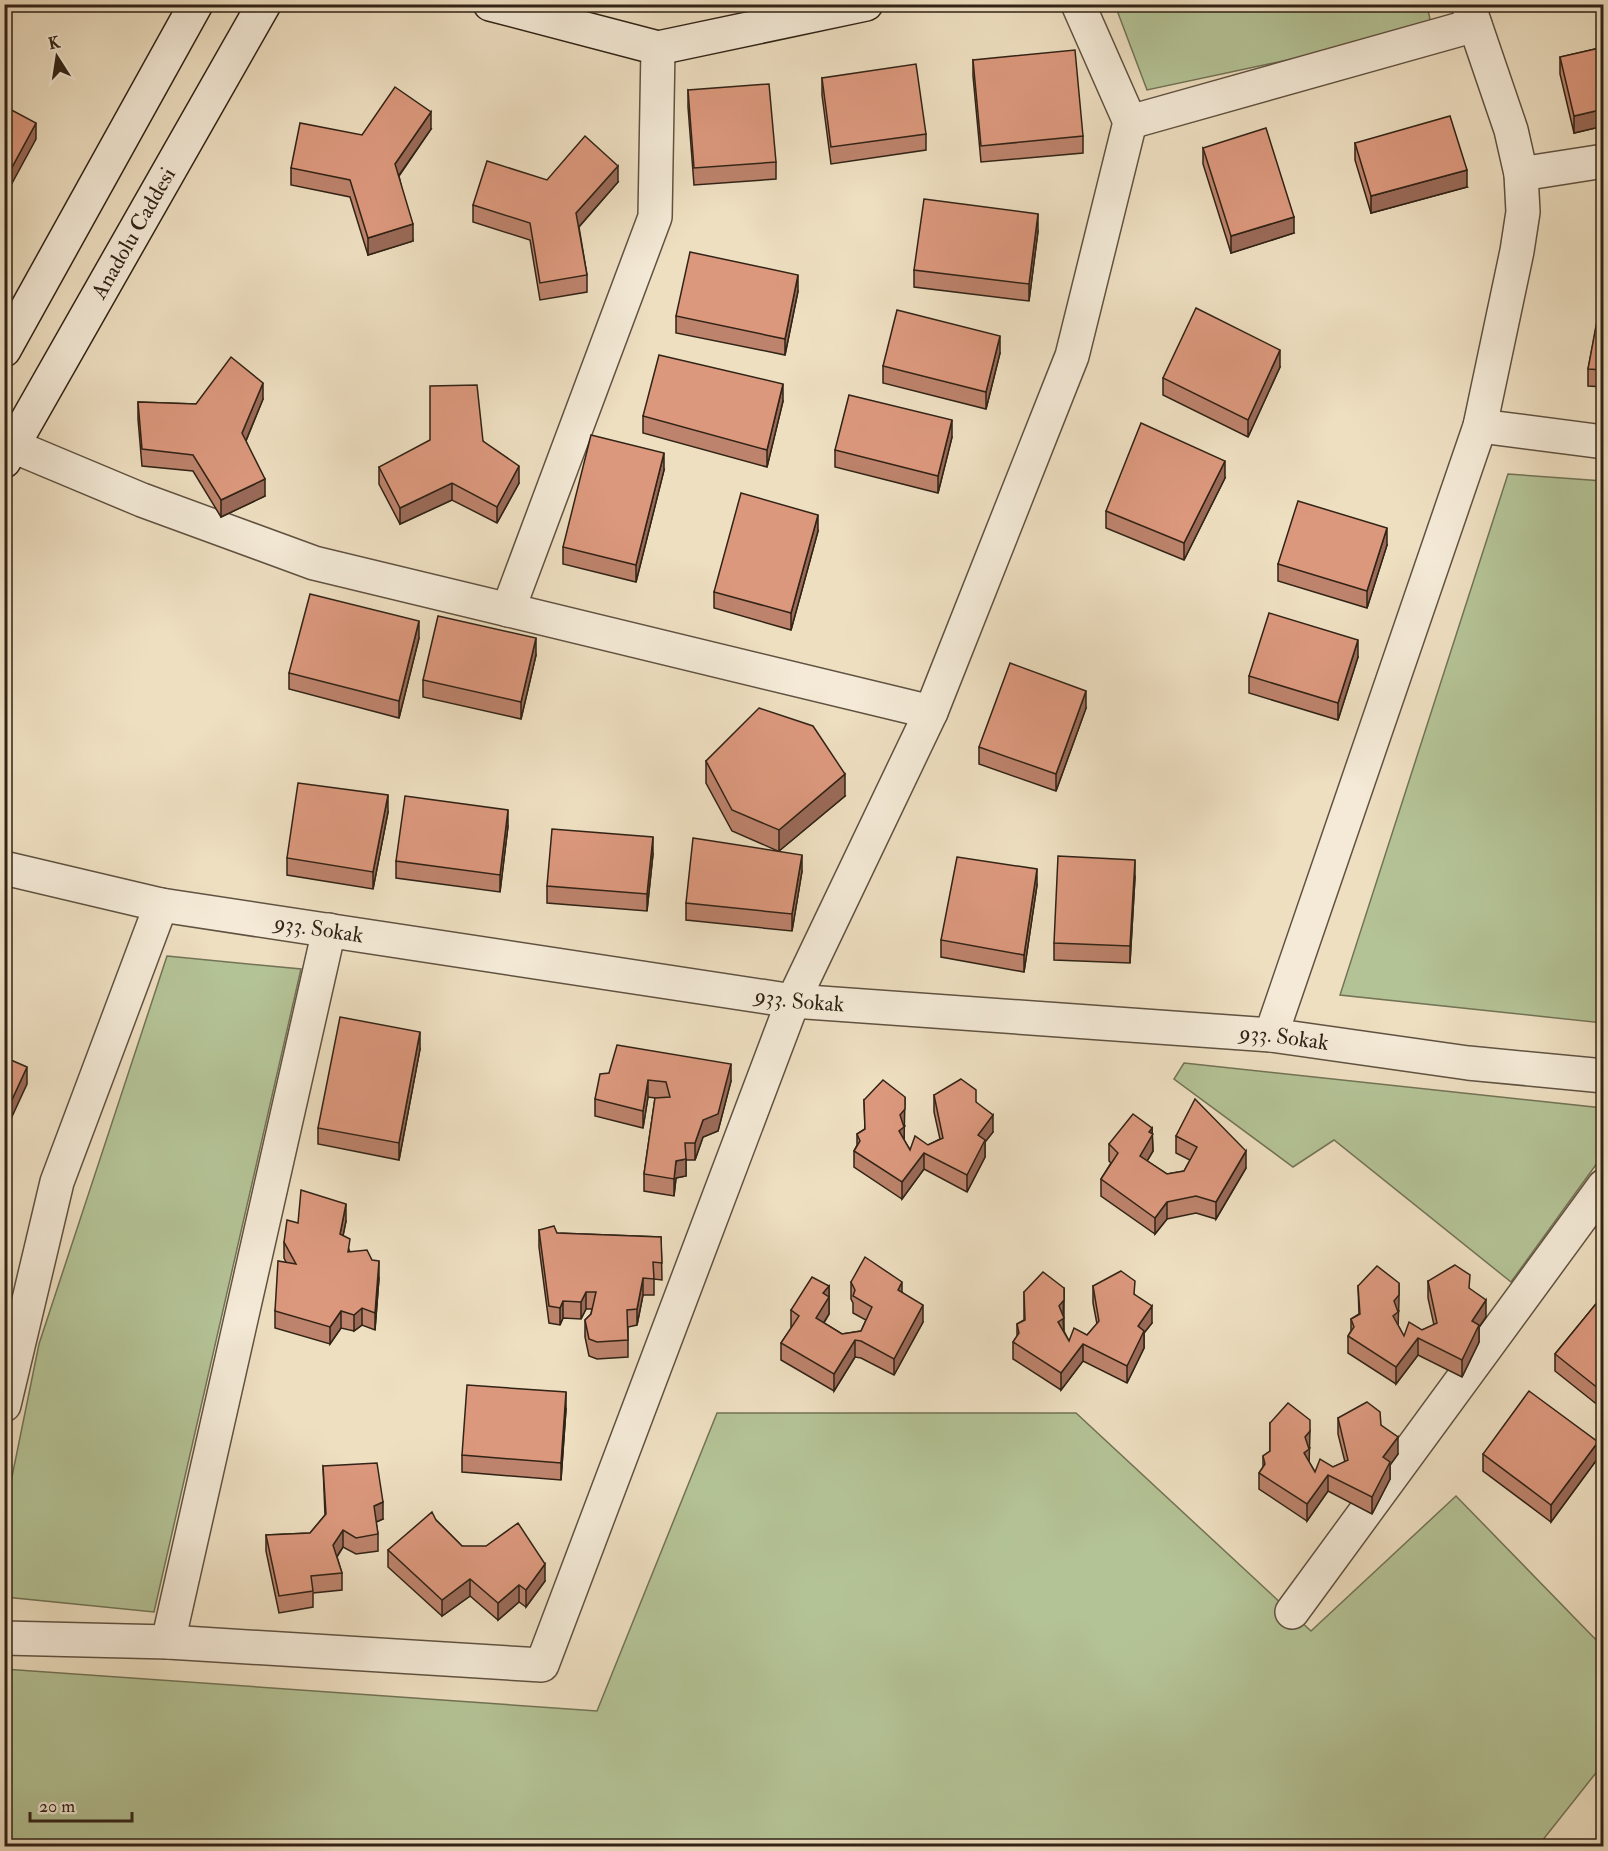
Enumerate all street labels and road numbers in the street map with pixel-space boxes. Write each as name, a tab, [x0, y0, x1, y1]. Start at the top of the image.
street label: Anadolu Caddesi	[85, 163, 182, 305]
street label: 933. Sokak	[270, 908, 366, 950]
street label: 933. Sokak	[751, 981, 846, 1019]
street label: 933. Sokak	[1236, 1019, 1331, 1057]

